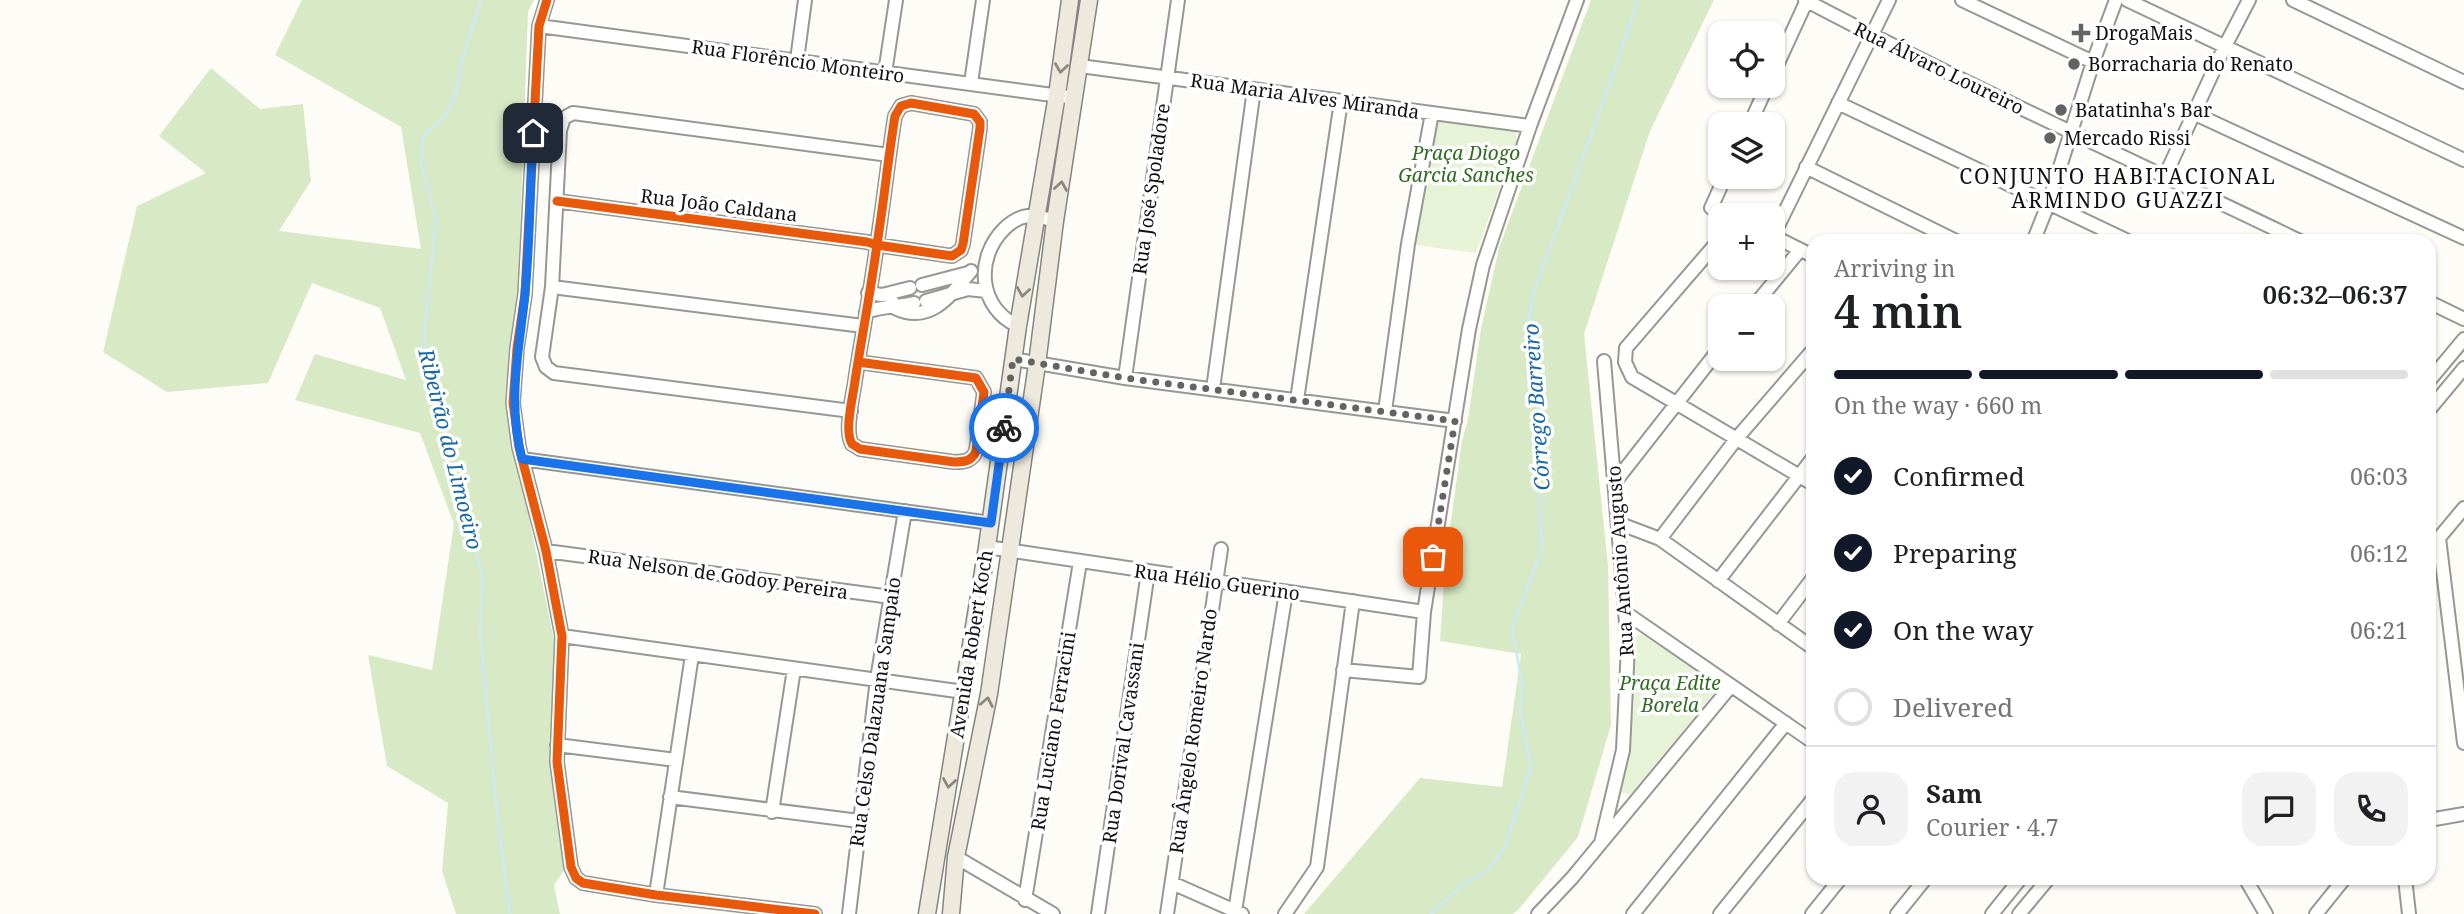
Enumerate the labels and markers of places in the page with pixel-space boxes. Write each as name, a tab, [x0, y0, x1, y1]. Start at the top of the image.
place label: DrogaMais	[2095, 20, 2193, 46]
marker: DrogaMais	[2073, 25, 2089, 41]
place label: Borracharia do Renato	[2088, 51, 2293, 77]
marker: Borracharia do Renato	[2066, 56, 2082, 72]
place label: Batatinha's Bar	[2075, 97, 2212, 123]
marker: Batatinha's Bar	[2053, 102, 2069, 118]
pin	[503, 103, 563, 163]
place label: Mercado Rissi	[2064, 125, 2190, 151]
marker: Mercado Rissi	[2042, 130, 2058, 146]
pin	[1403, 527, 1463, 587]

